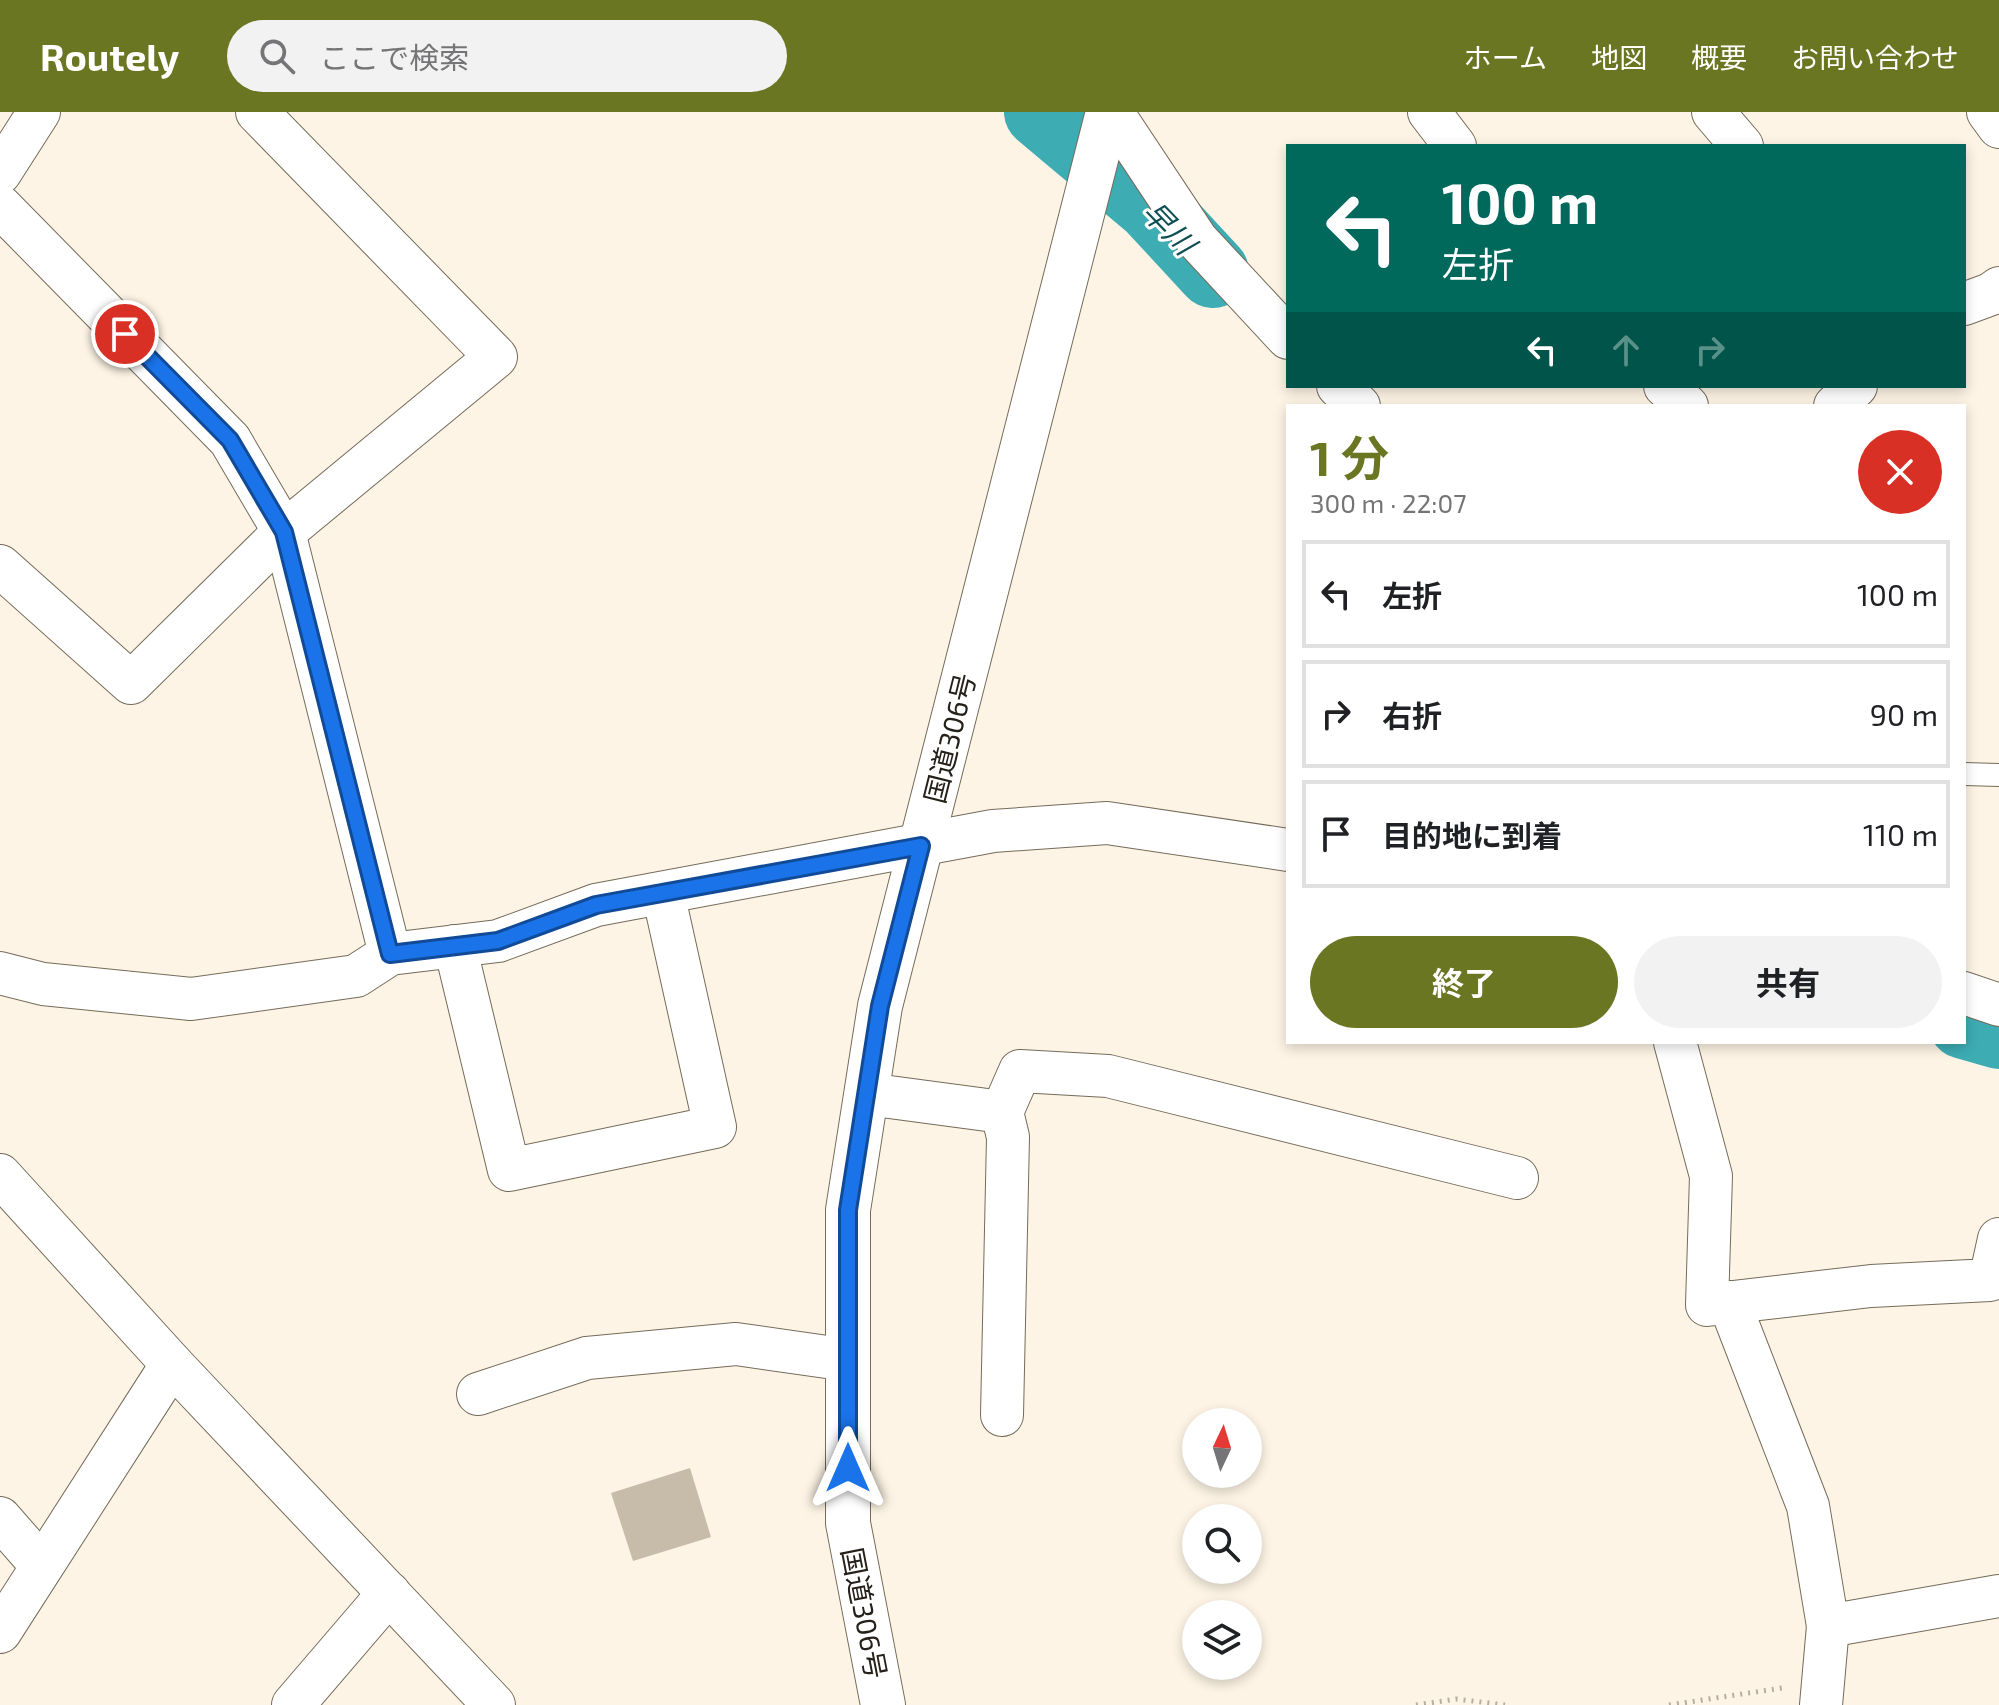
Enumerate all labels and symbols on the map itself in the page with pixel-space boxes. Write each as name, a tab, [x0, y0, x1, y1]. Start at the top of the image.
water label: 早川	[1136, 193, 1206, 263]
pin	[91, 300, 159, 368]
street label: 国道306号	[916, 670, 982, 806]
north arrow	[1182, 1408, 1262, 1488]
position arrow	[806, 1426, 890, 1510]
street label: 国道306号	[836, 1545, 894, 1681]

